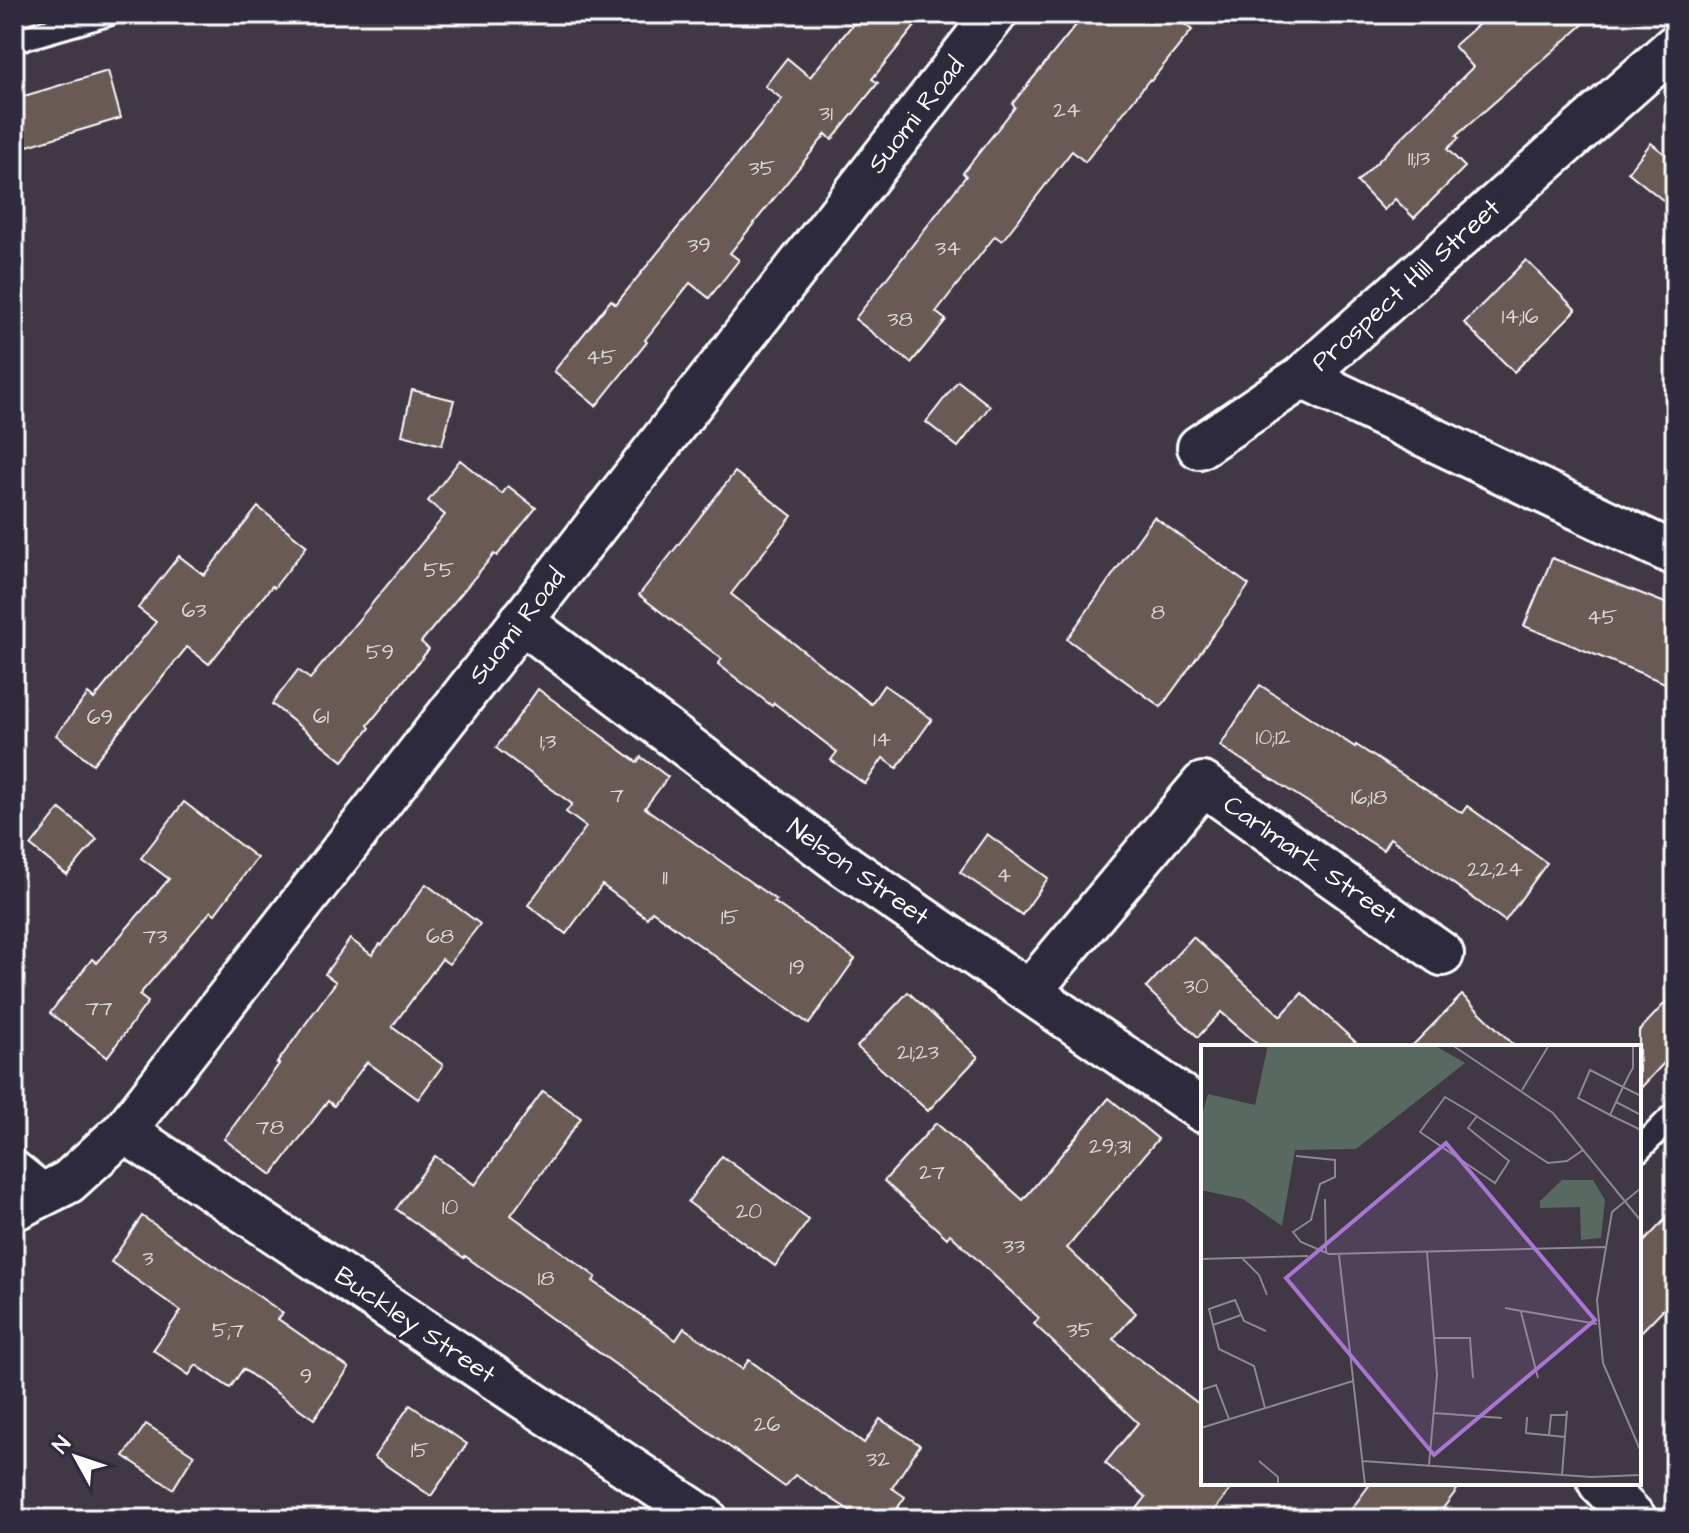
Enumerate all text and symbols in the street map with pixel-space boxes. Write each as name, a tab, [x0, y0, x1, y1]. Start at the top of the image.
street label: Suomi Road	[859, 49, 973, 181]
house number: 24	[1053, 95, 1081, 126]
house number: 31	[819, 98, 833, 129]
house number: 11;13	[1408, 143, 1430, 174]
house number: 35	[749, 153, 776, 184]
street label: Prospect Hill Street	[1304, 190, 1509, 380]
house number: 39	[687, 230, 711, 261]
house number: 34	[935, 233, 961, 264]
house number: 14;16	[1501, 301, 1539, 332]
house number: 38	[887, 304, 913, 335]
house number: 45	[586, 342, 617, 373]
house number: 55	[423, 555, 455, 586]
street label: Suomi Road	[460, 560, 574, 692]
house number: 63	[182, 595, 207, 626]
house number: 8	[1151, 597, 1165, 628]
house number: 45	[1587, 602, 1618, 633]
house number: 59	[366, 637, 394, 668]
house number: 61	[313, 701, 329, 732]
house number: 69	[87, 702, 113, 733]
house number: 10;12	[1256, 722, 1291, 753]
house number: 14	[873, 724, 891, 755]
house number: 1;3	[540, 726, 556, 757]
house number: 7	[610, 780, 624, 811]
house number: 16;18	[1351, 782, 1387, 813]
street label: Carlmark Street	[1216, 787, 1404, 934]
street label: Nelson Street	[780, 810, 937, 935]
house number: 22;24	[1467, 854, 1523, 885]
house number: 4	[997, 860, 1012, 891]
house number: 11	[662, 862, 668, 893]
house number: 15	[721, 902, 740, 933]
house number: 73	[143, 921, 167, 952]
house number: 68	[426, 921, 454, 952]
house number: 19	[789, 952, 805, 983]
house number: 30	[1183, 971, 1209, 1002]
house number: 77	[85, 993, 113, 1024]
house number: 21;23	[897, 1037, 939, 1068]
inset map	[1201, 1045, 1641, 1485]
house number: 78	[256, 1112, 284, 1143]
house number: 29;31	[1089, 1131, 1131, 1162]
house number: 27	[919, 1157, 946, 1188]
house number: 10	[442, 1192, 458, 1223]
house number: 20	[736, 1196, 762, 1227]
house number: 33	[1003, 1231, 1025, 1262]
house number: 3	[142, 1243, 154, 1274]
street label: Buckley Street	[326, 1258, 503, 1394]
house number: 18	[537, 1263, 555, 1294]
house number: 5;7	[212, 1315, 244, 1346]
house number: 35	[1067, 1315, 1094, 1346]
house number: 9	[300, 1361, 312, 1392]
house number: 26	[754, 1409, 780, 1440]
north arrow	[36, 1417, 116, 1497]
text: N	[46, 1430, 78, 1460]
house number: 15	[411, 1435, 430, 1466]
house number: 32	[866, 1444, 890, 1475]

